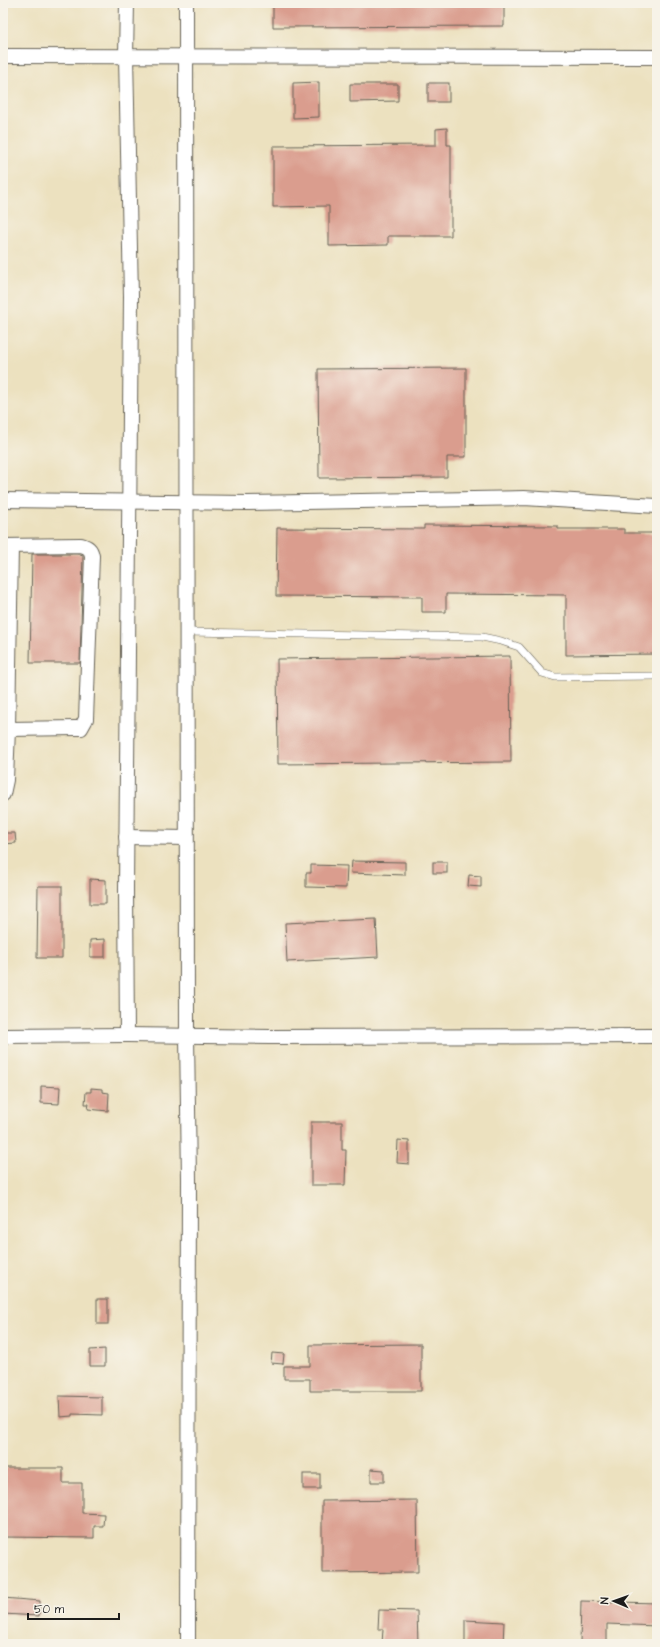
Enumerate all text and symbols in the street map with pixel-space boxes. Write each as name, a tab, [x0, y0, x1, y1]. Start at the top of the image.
north arrow	[594, 1581, 634, 1621]
scale bar	[28, 1595, 119, 1621]
text: N	[597, 1597, 612, 1604]
text: 50 m	[34, 1601, 65, 1618]

